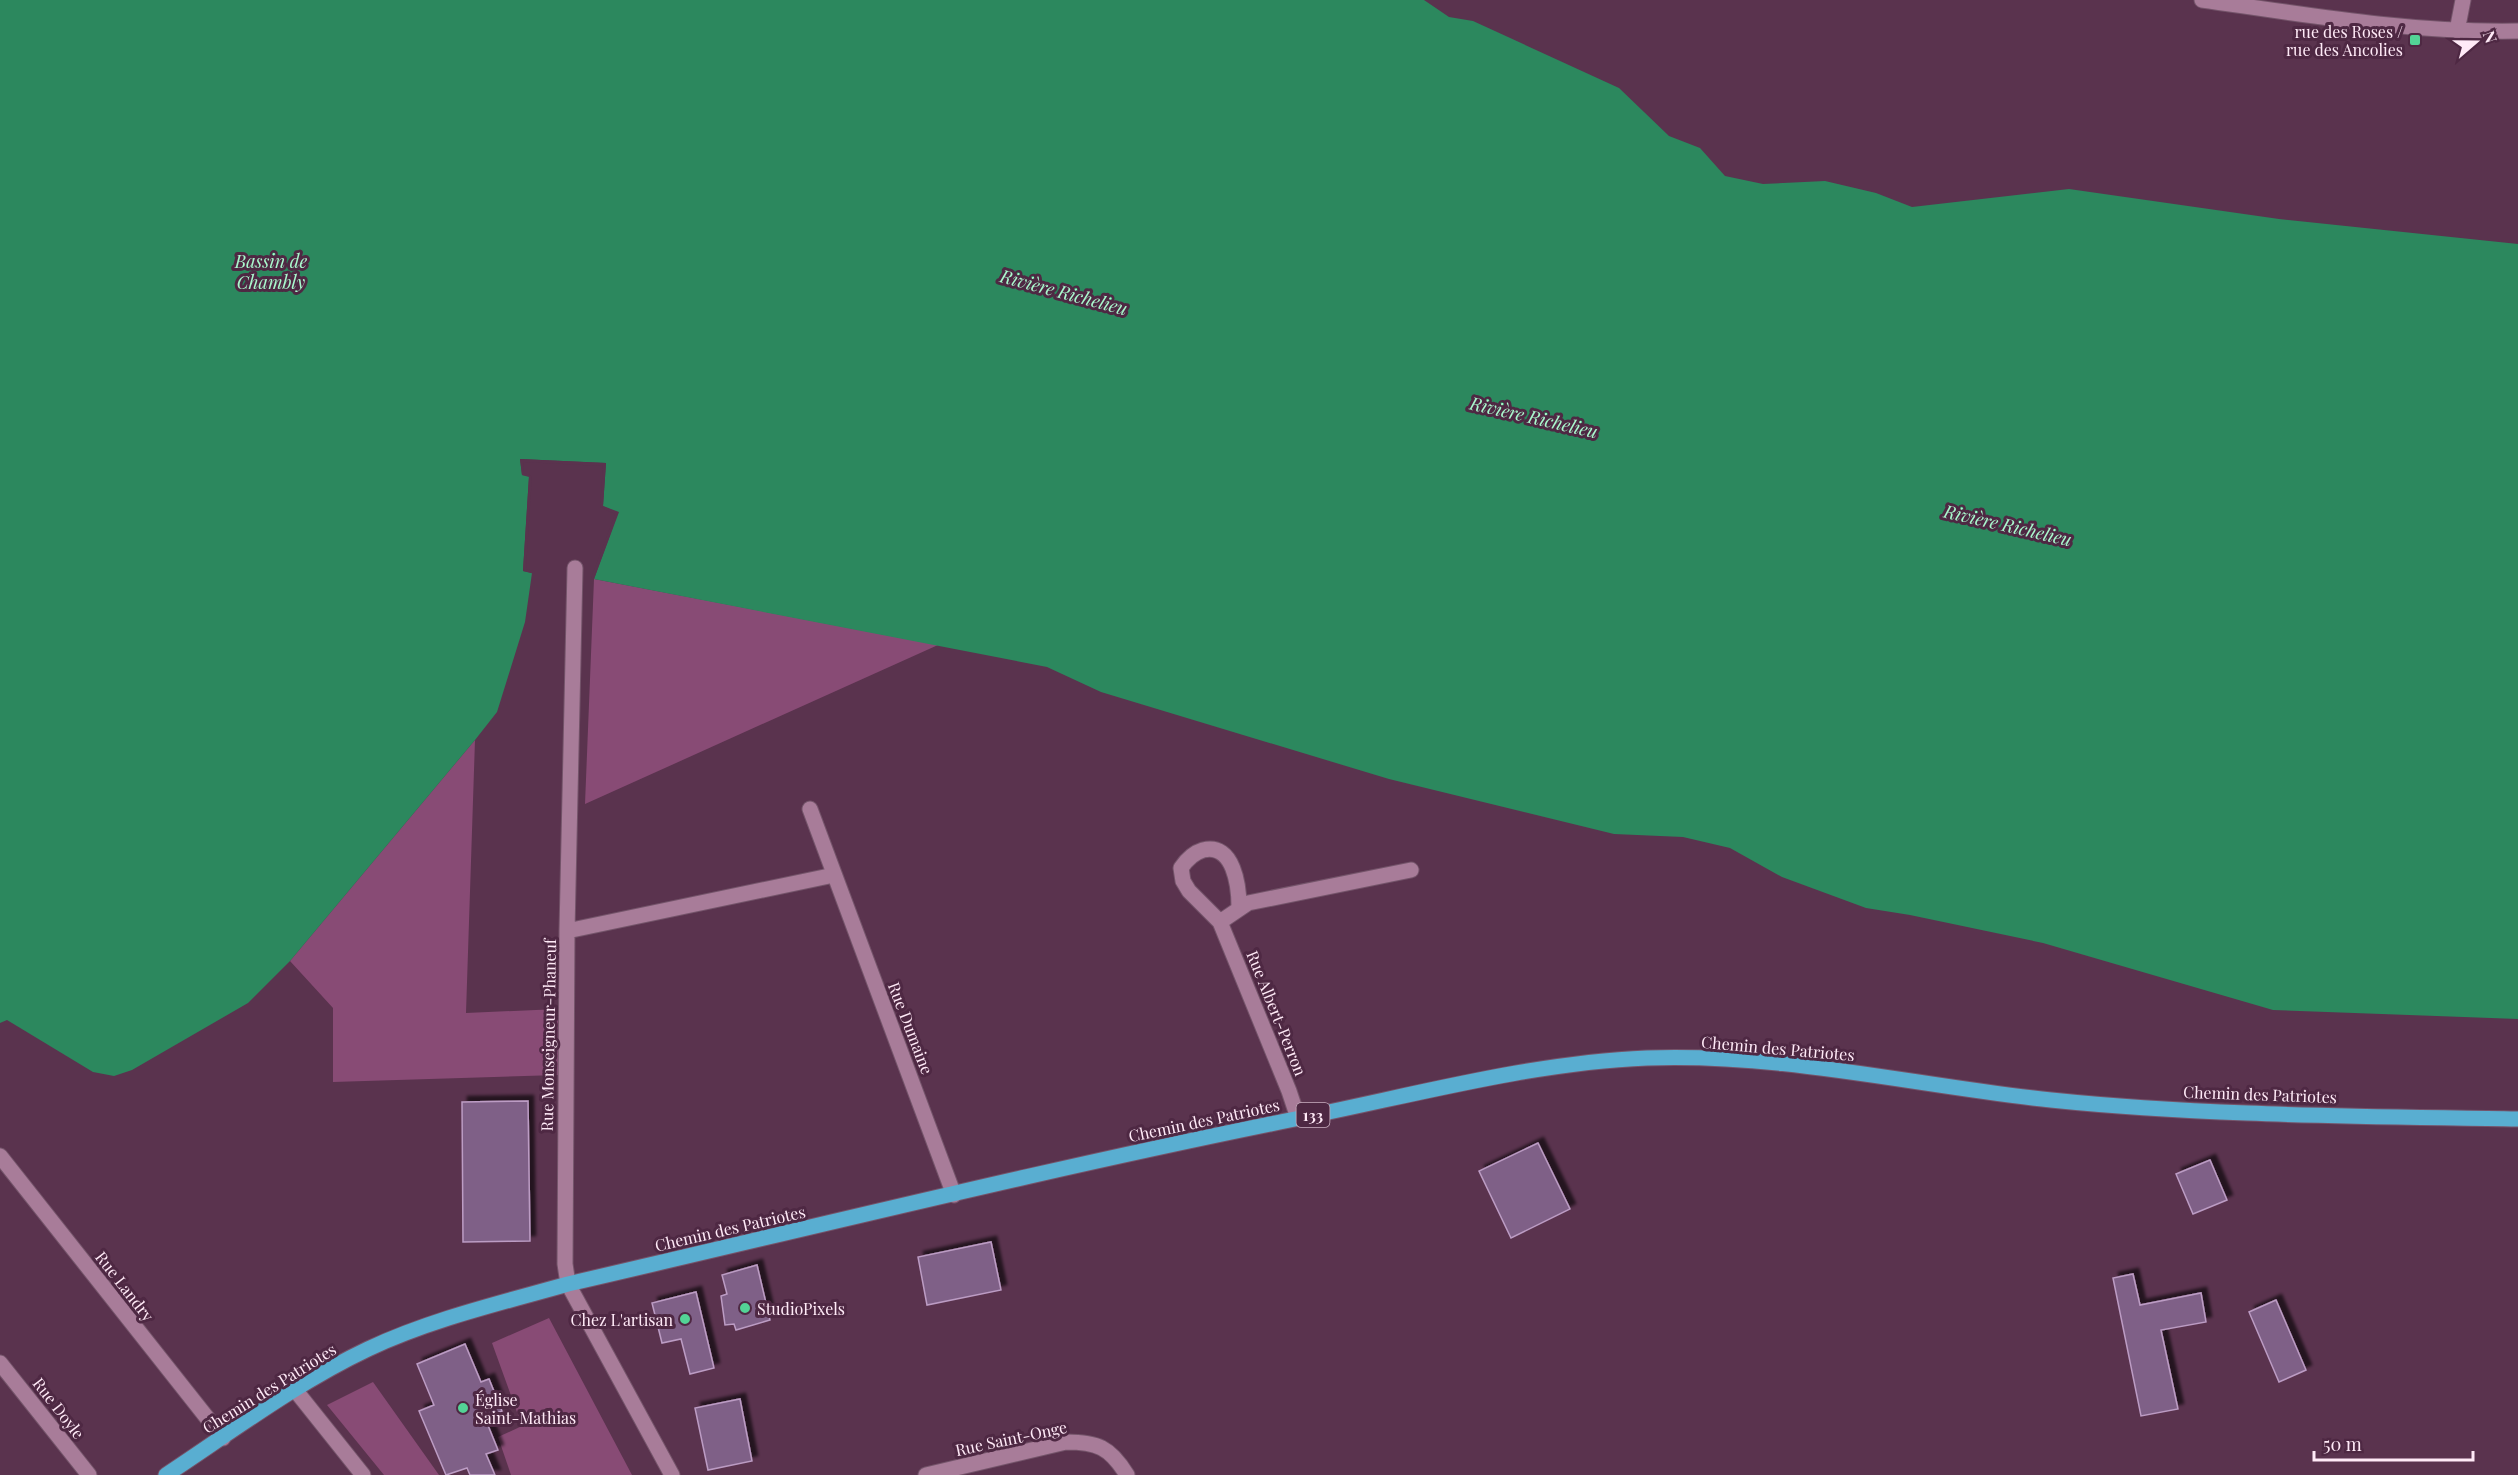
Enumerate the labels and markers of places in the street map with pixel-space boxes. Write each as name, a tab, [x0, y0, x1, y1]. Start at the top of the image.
place label: rue des Roses / rue des Ancolies	[2286, 21, 2403, 60]
marker: rue des Roses / rue des Ancolies	[2408, 33, 2422, 47]
place label: StudioPixels	[757, 1298, 845, 1319]
marker: StudioPixels	[738, 1301, 752, 1315]
place label: Chez L'artisan	[570, 1309, 673, 1330]
marker: Chez L'artisan	[678, 1312, 692, 1326]
place label: Église Saint-Mathias	[475, 1389, 576, 1428]
marker: Église Saint-Mathias	[456, 1401, 470, 1415]

